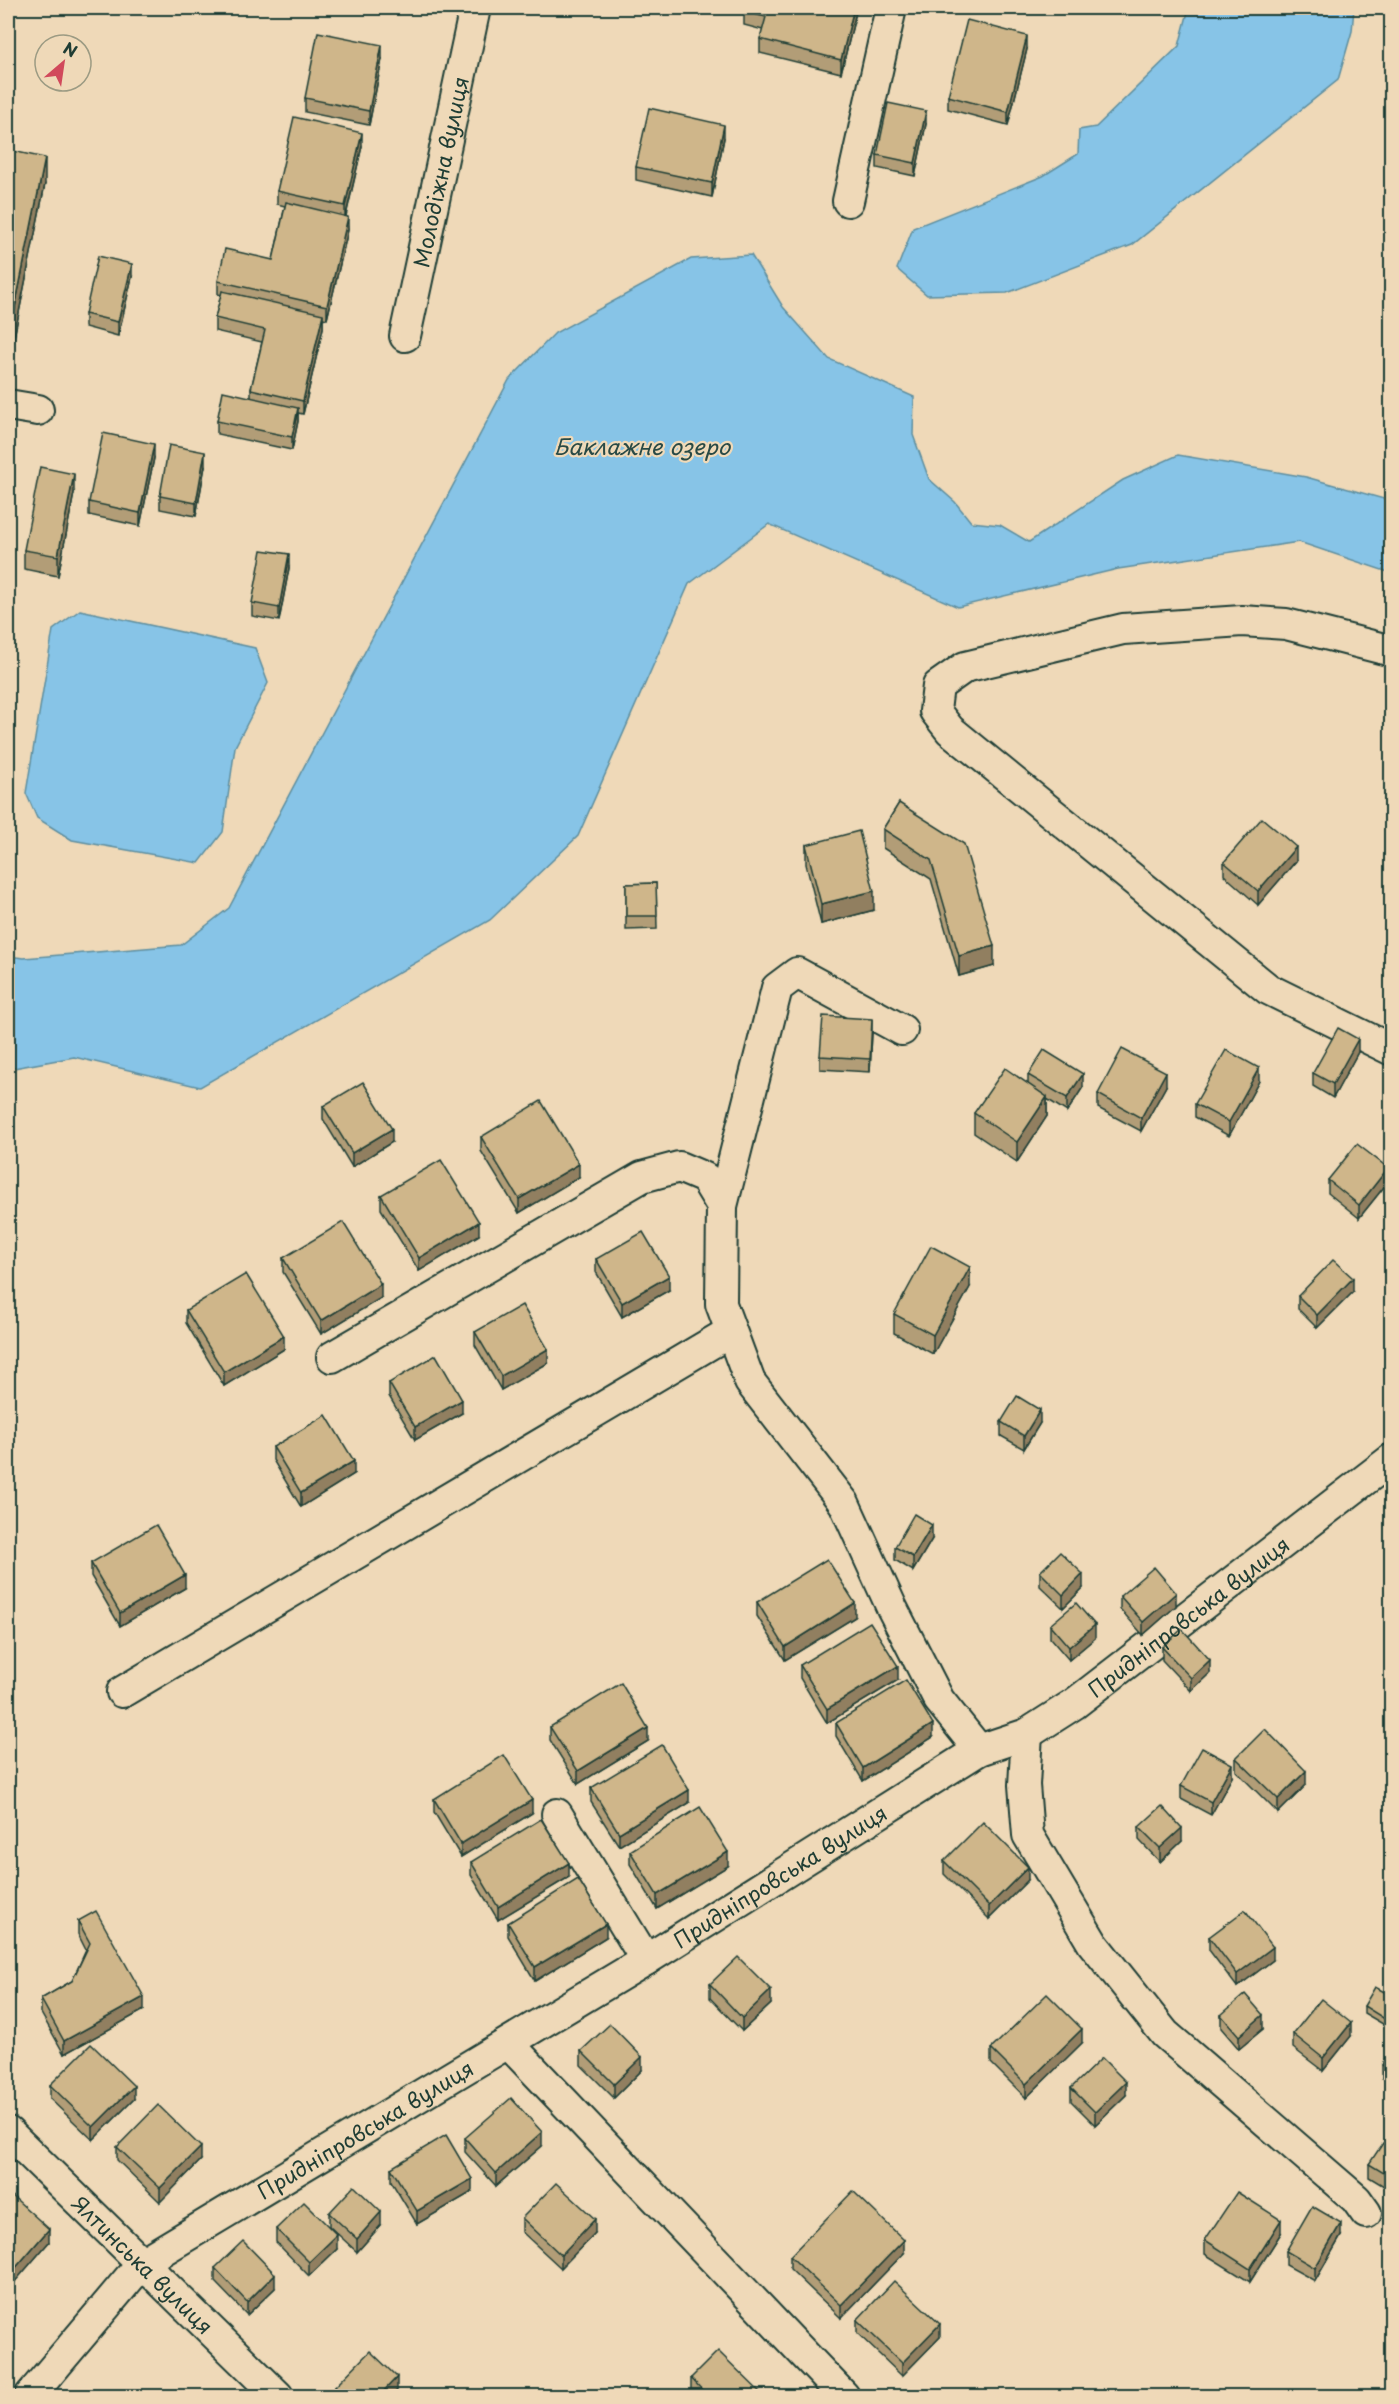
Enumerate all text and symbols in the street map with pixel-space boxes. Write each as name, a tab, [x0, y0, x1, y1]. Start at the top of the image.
north arrow	[33, 33, 93, 93]
text: N	[59, 35, 82, 63]
street label: Молодіжна вулиця	[404, 73, 476, 270]
water label: Баклажне озеро	[554, 429, 732, 462]
street label: Придніпровська вулиця	[1080, 1528, 1296, 1704]
street label: Придніпровська вулиця	[666, 1796, 893, 1955]
street label: Придніпровська вулиця	[251, 2051, 479, 2206]
street label: Ялтинська вулиця	[65, 2187, 221, 2341]

